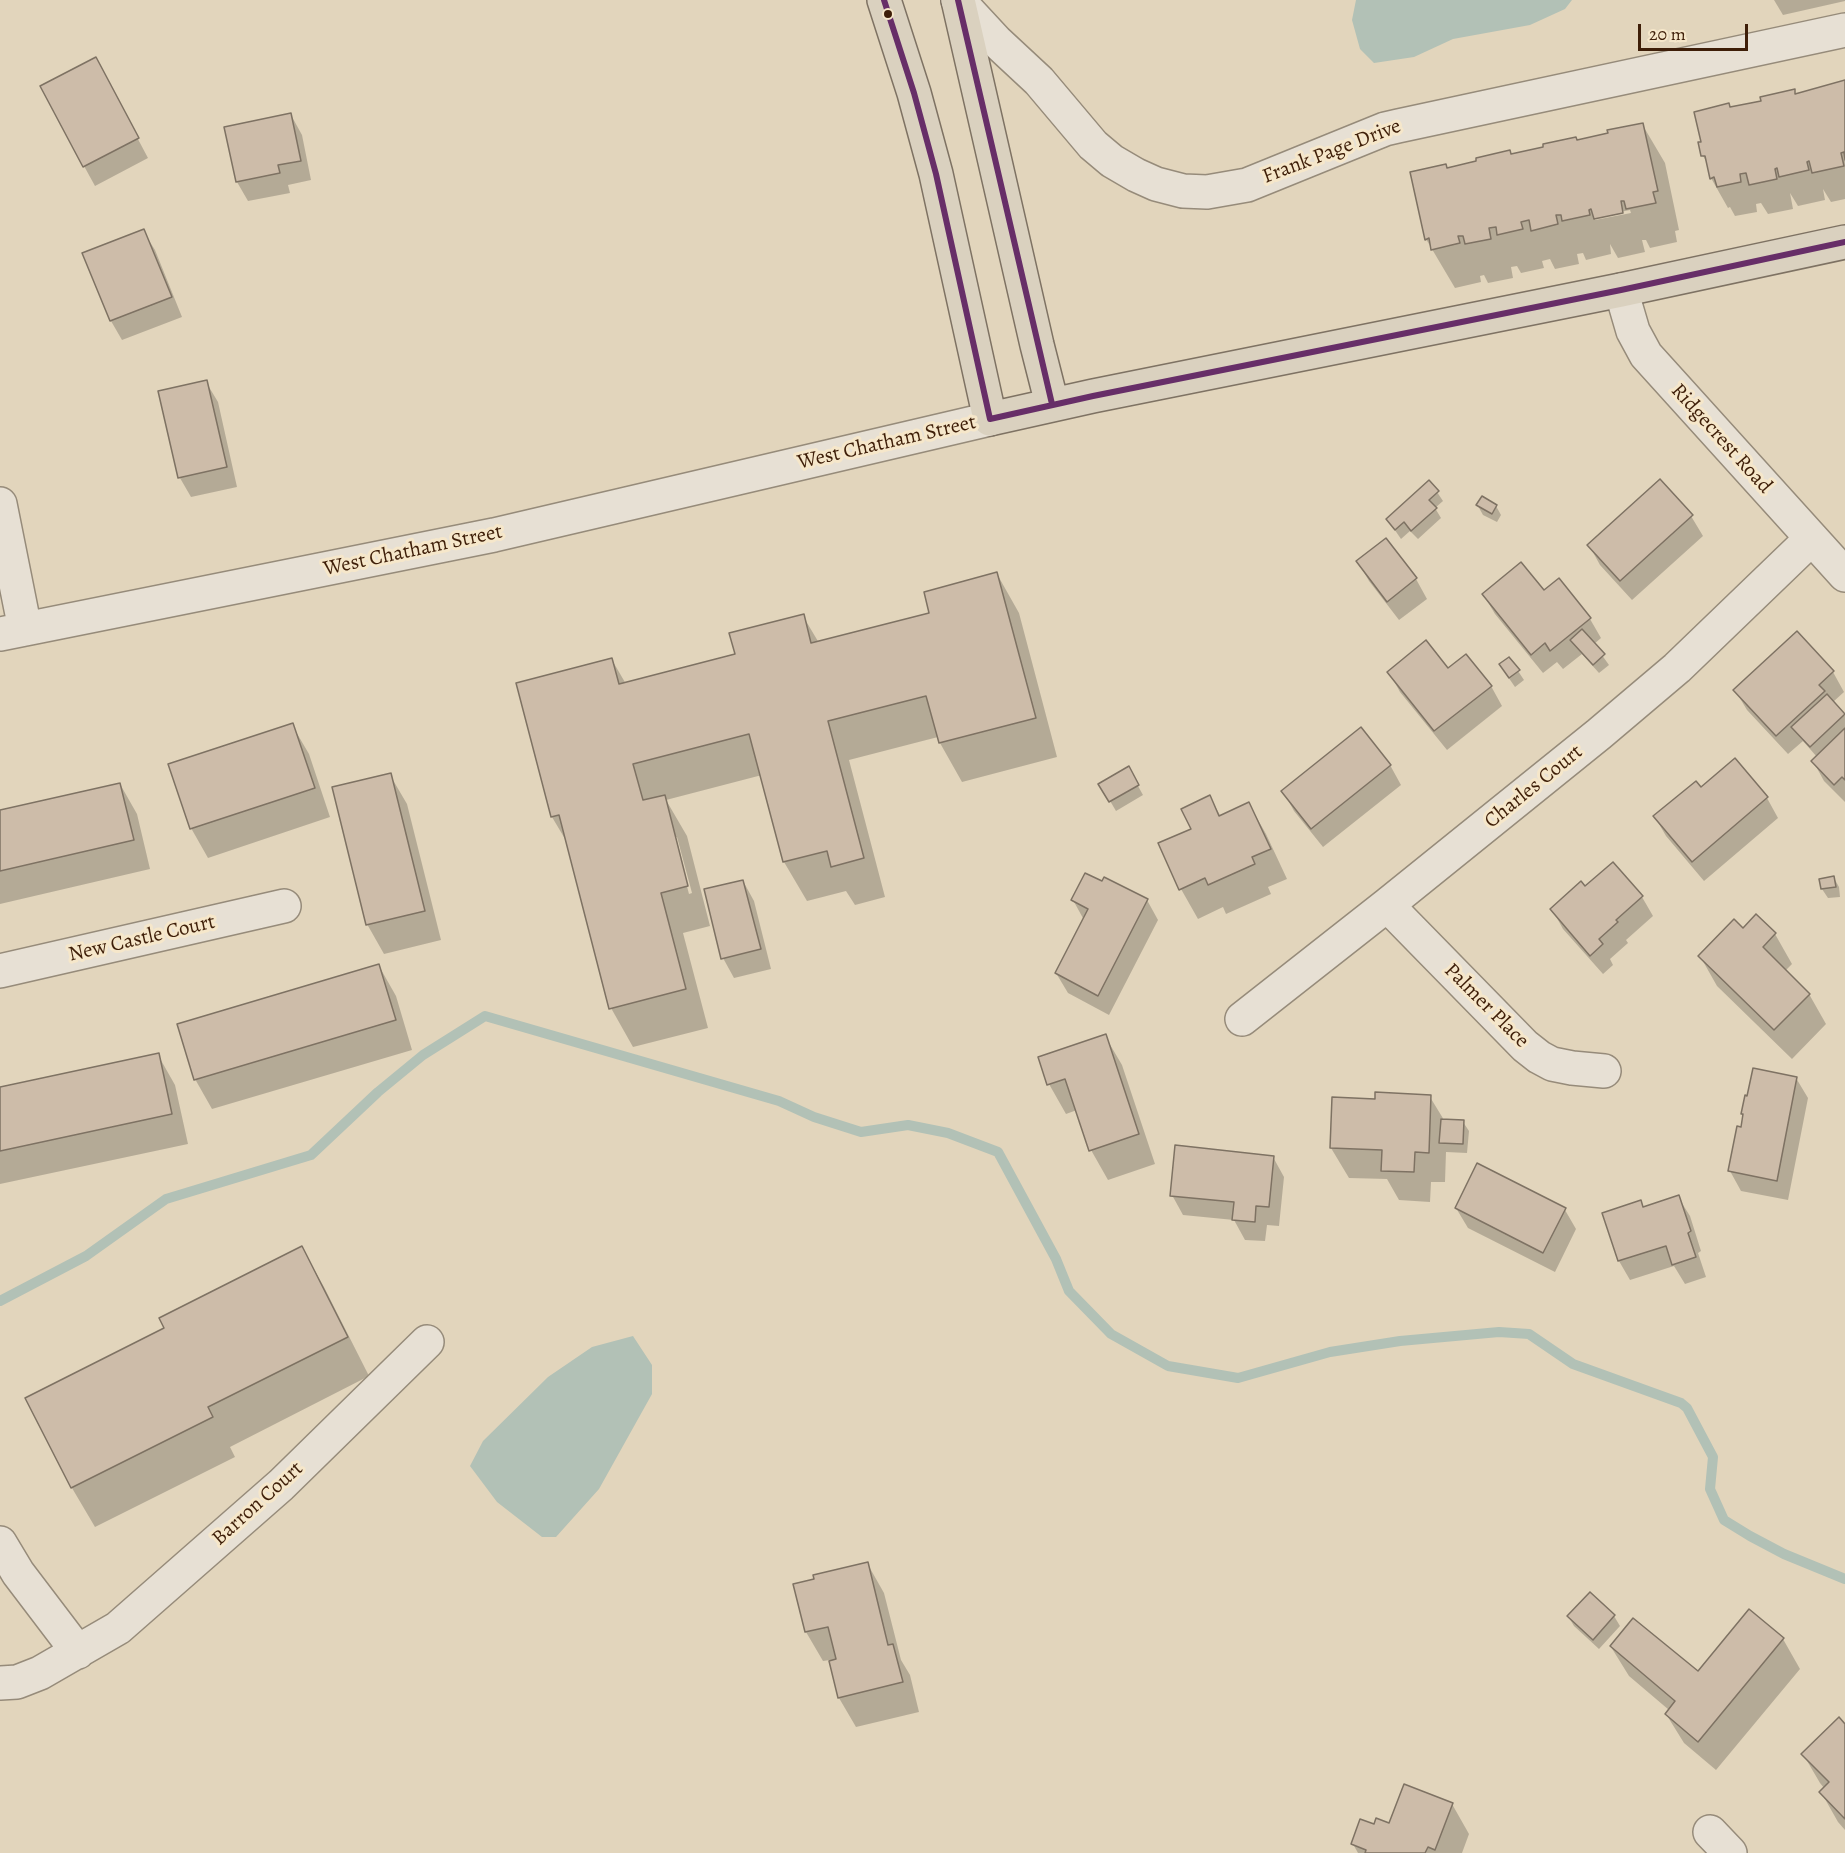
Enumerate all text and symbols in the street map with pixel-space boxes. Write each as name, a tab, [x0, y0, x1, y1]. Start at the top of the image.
unlabelled marker	[882, 8, 894, 20]
scale bar	[1641, 12, 1750, 50]
text: 20 m	[1649, 22, 1686, 46]
street label: Frank Page Drive	[1259, 114, 1405, 190]
street label: Ridgecrest Road	[1665, 379, 1777, 499]
street label: West Chatham Street	[795, 410, 979, 476]
street label: West Chatham Street	[321, 520, 505, 582]
street label: Charles Court	[1480, 740, 1588, 834]
street label: New Castle Court	[66, 910, 218, 968]
street label: Palmer Place	[1438, 958, 1534, 1054]
street label: Barron Court	[207, 1457, 309, 1551]

